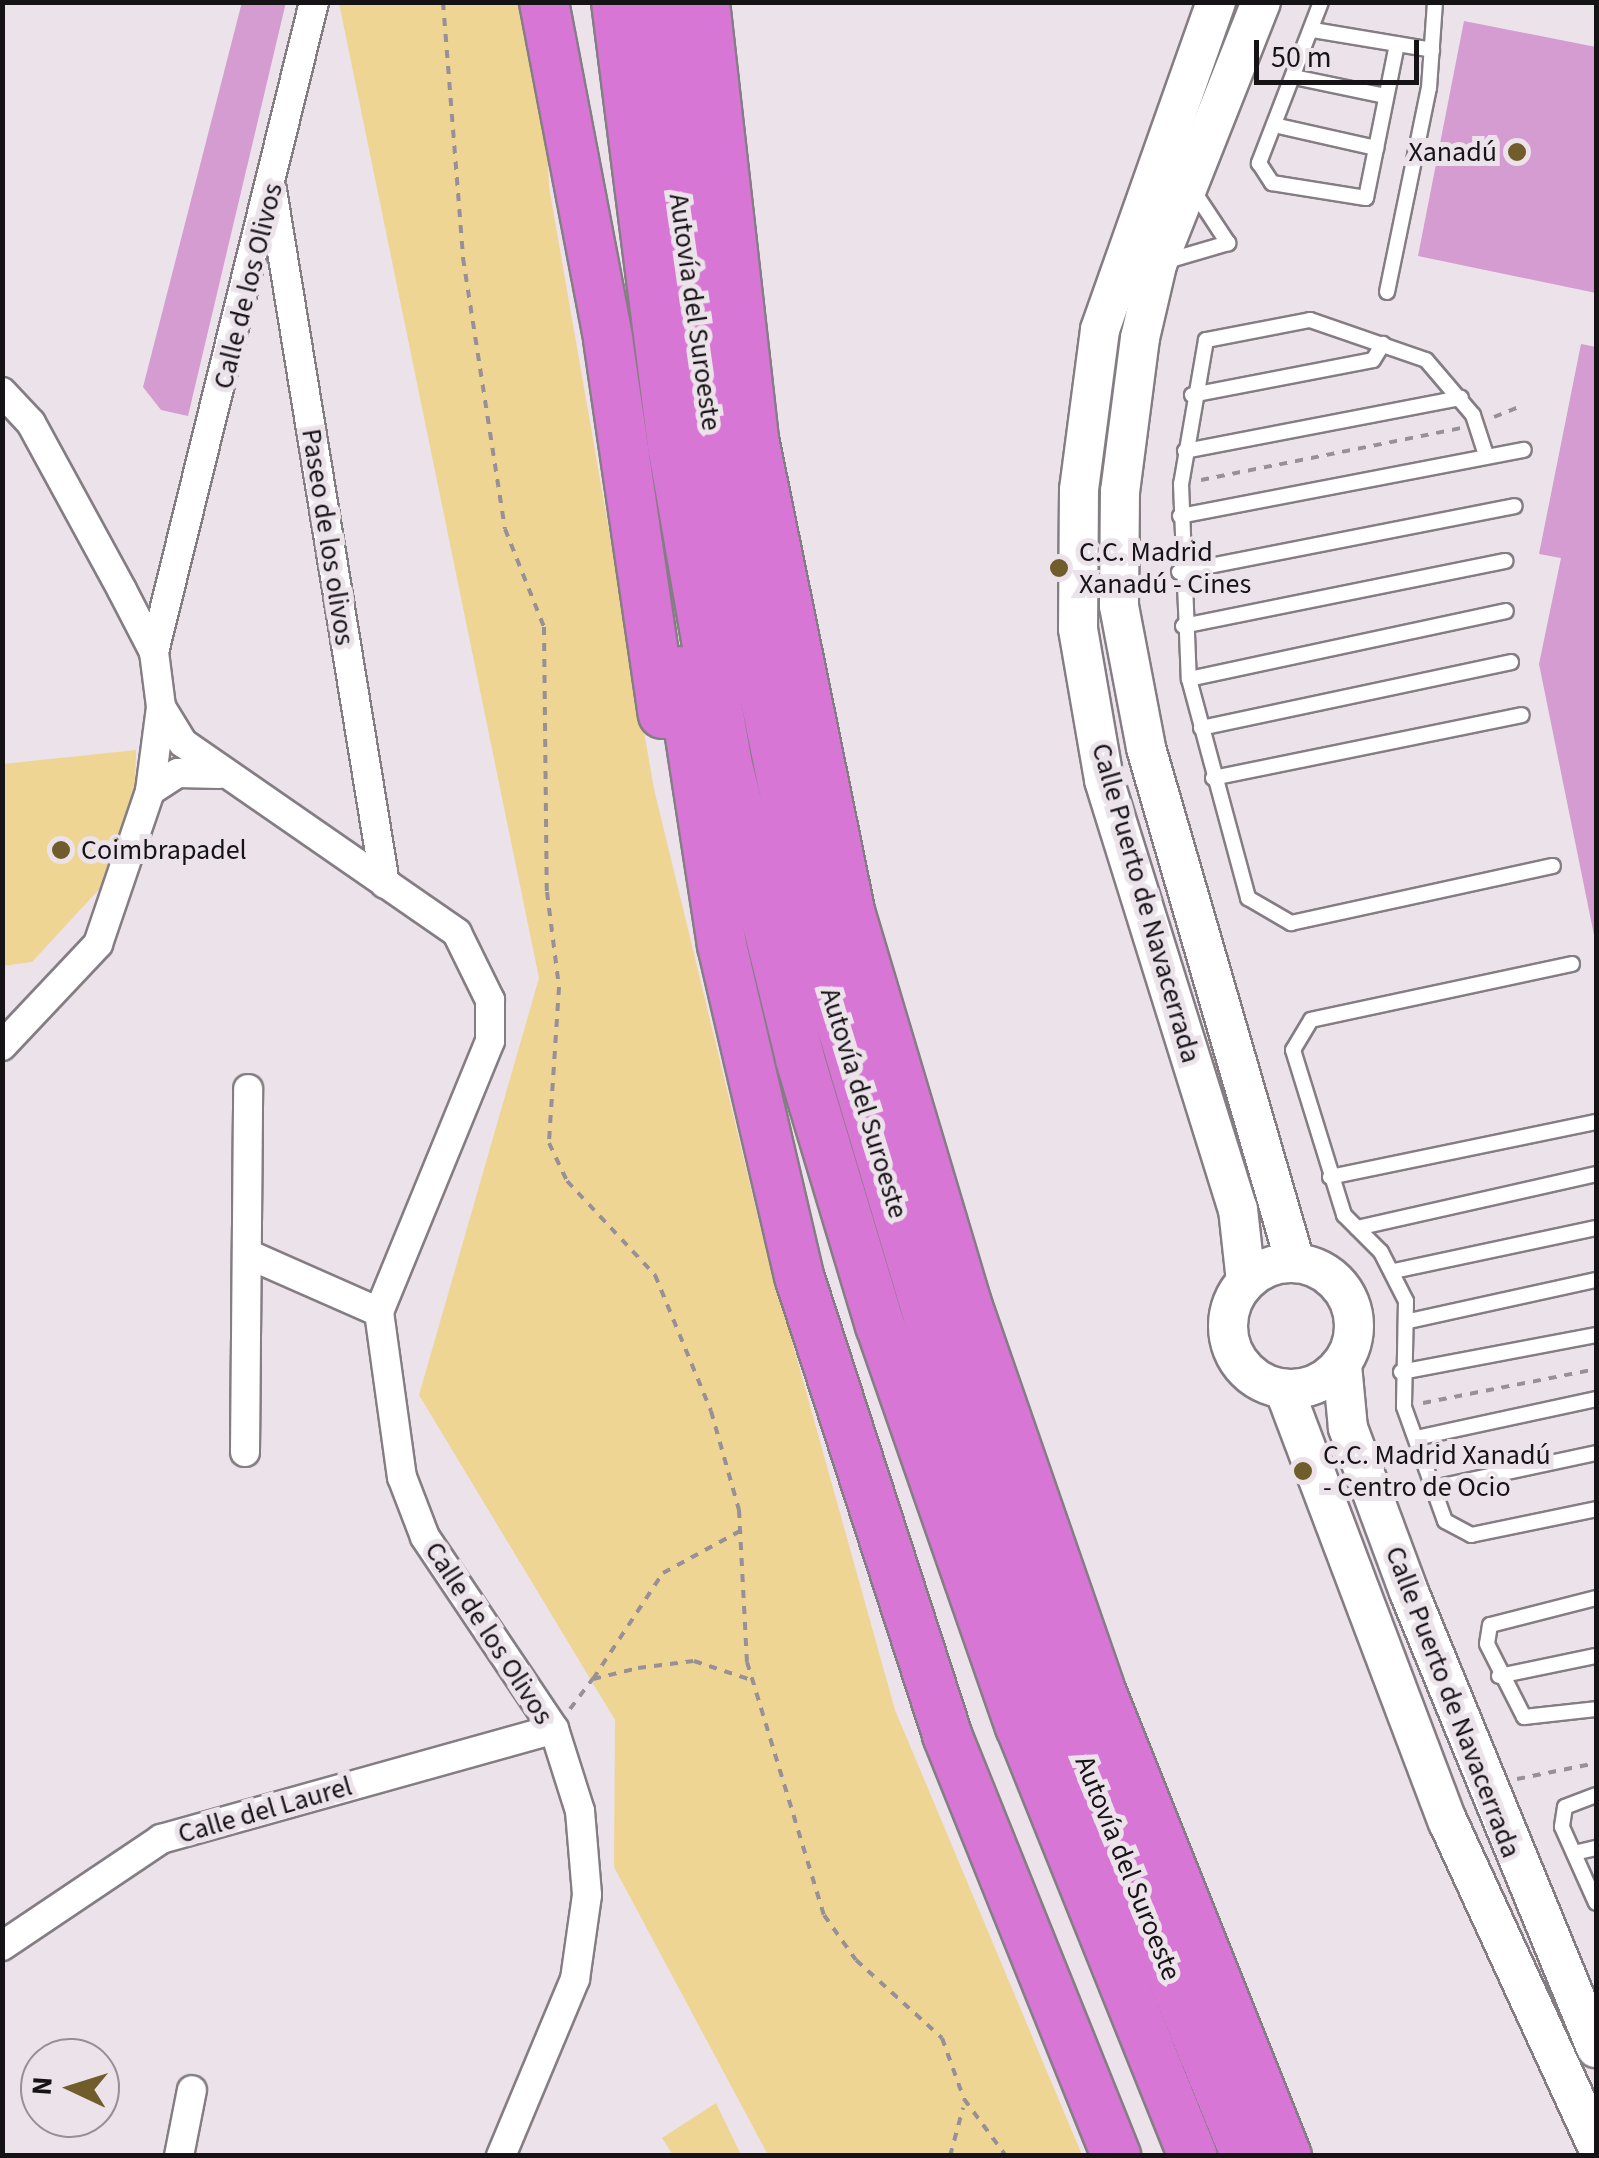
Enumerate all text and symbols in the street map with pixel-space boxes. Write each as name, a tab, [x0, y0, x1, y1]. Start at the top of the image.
scale bar	[1259, 20, 1424, 82]
text: 50 m	[1271, 36, 1332, 79]
place label: Xanadú	[1409, 135, 1497, 169]
marker: Xanadú	[1506, 141, 1528, 163]
street label: Calle de los Olivos	[206, 180, 290, 392]
street label: Autovía del Suroeste	[662, 191, 728, 433]
street label: Paseo de los olivos	[294, 426, 362, 648]
place label: C.C. Madrid Xanadú - Cines	[1079, 535, 1251, 601]
marker: C.C. Madrid Xanadú - Cines	[1048, 557, 1070, 579]
street label: Calle Puerto de Navacerrada	[1084, 739, 1208, 1067]
place label: Coimbrapadel	[81, 833, 247, 867]
marker: Coimbrapadel	[50, 839, 72, 861]
street label: Autovía del Suroeste	[813, 984, 915, 1222]
place label: C.C. Madrid Xanadú - Centro de Ocio	[1323, 1438, 1551, 1504]
marker: C.C. Madrid Xanadú - Centro de Ocio	[1292, 1460, 1314, 1482]
street label: Calle de los Olivos	[417, 1535, 561, 1731]
street label: Calle Puerto de Navacerrada	[1378, 1542, 1528, 1862]
street label: Autovía del Suroeste	[1068, 1751, 1188, 1985]
street label: Calle del Laurel	[174, 1769, 356, 1851]
north arrow	[20, 2038, 120, 2138]
text: N	[21, 2075, 63, 2097]

